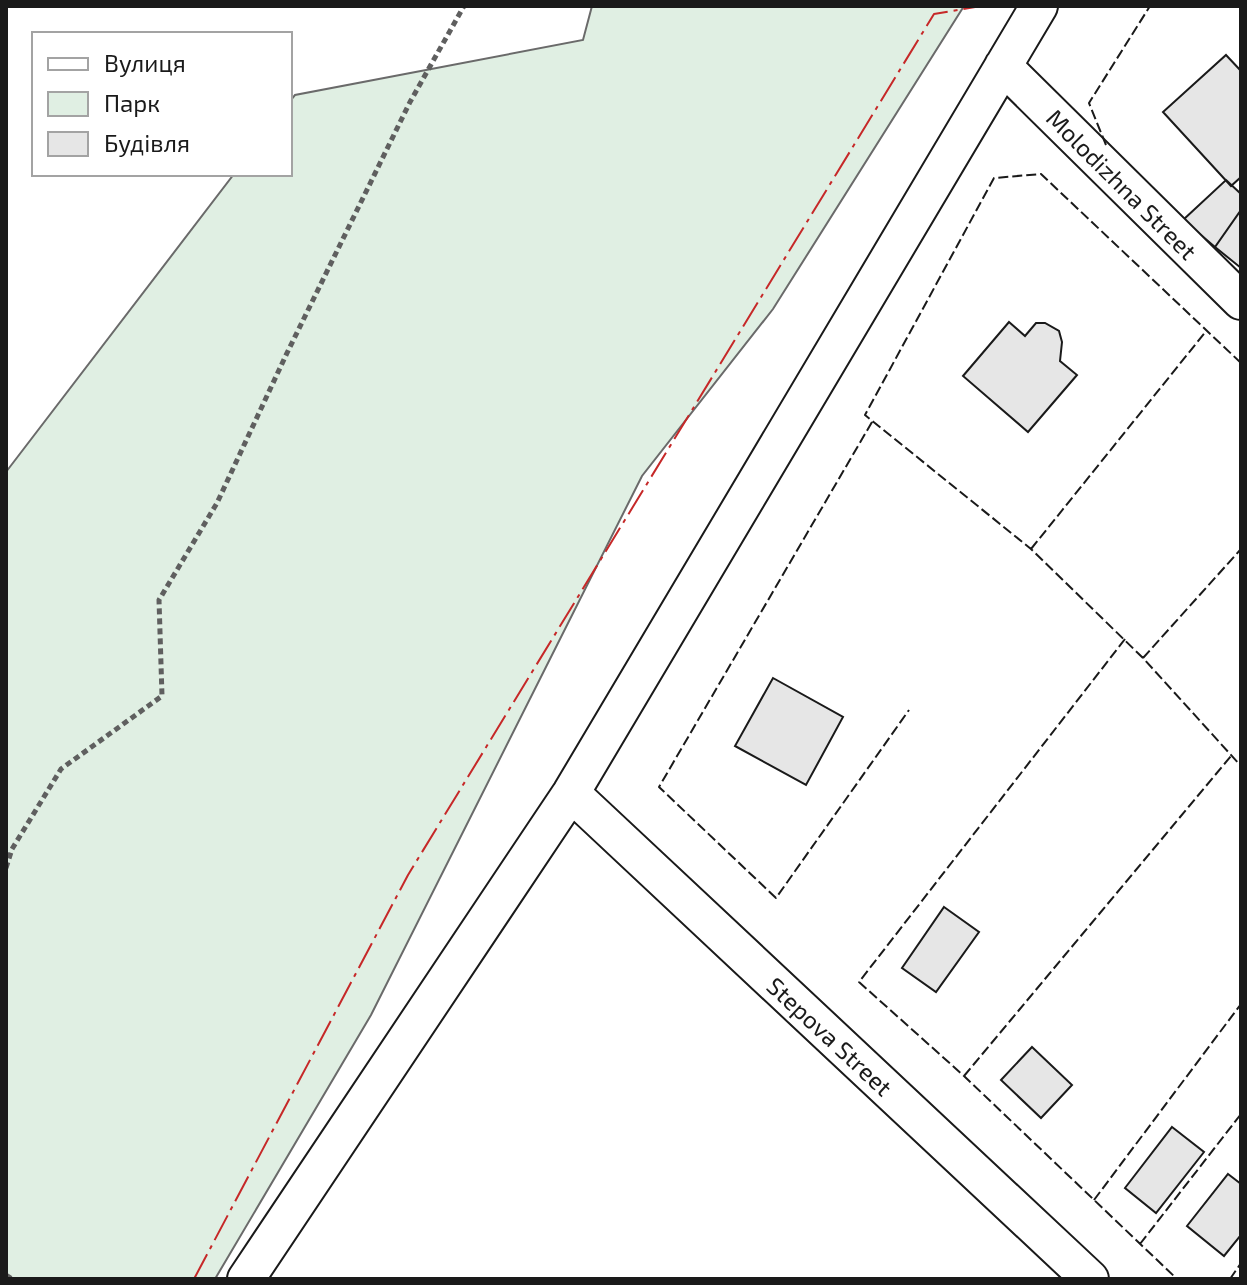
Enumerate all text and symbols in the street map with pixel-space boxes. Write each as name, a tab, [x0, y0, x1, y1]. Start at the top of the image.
legend	[32, 32, 292, 176]
text: Вулиця	[104, 48, 186, 78]
text: Парк	[104, 88, 160, 117]
street label: Molodizhna Street	[1041, 103, 1203, 265]
text: Будівля	[104, 128, 190, 158]
street label: Stepova Street	[761, 971, 899, 1101]

